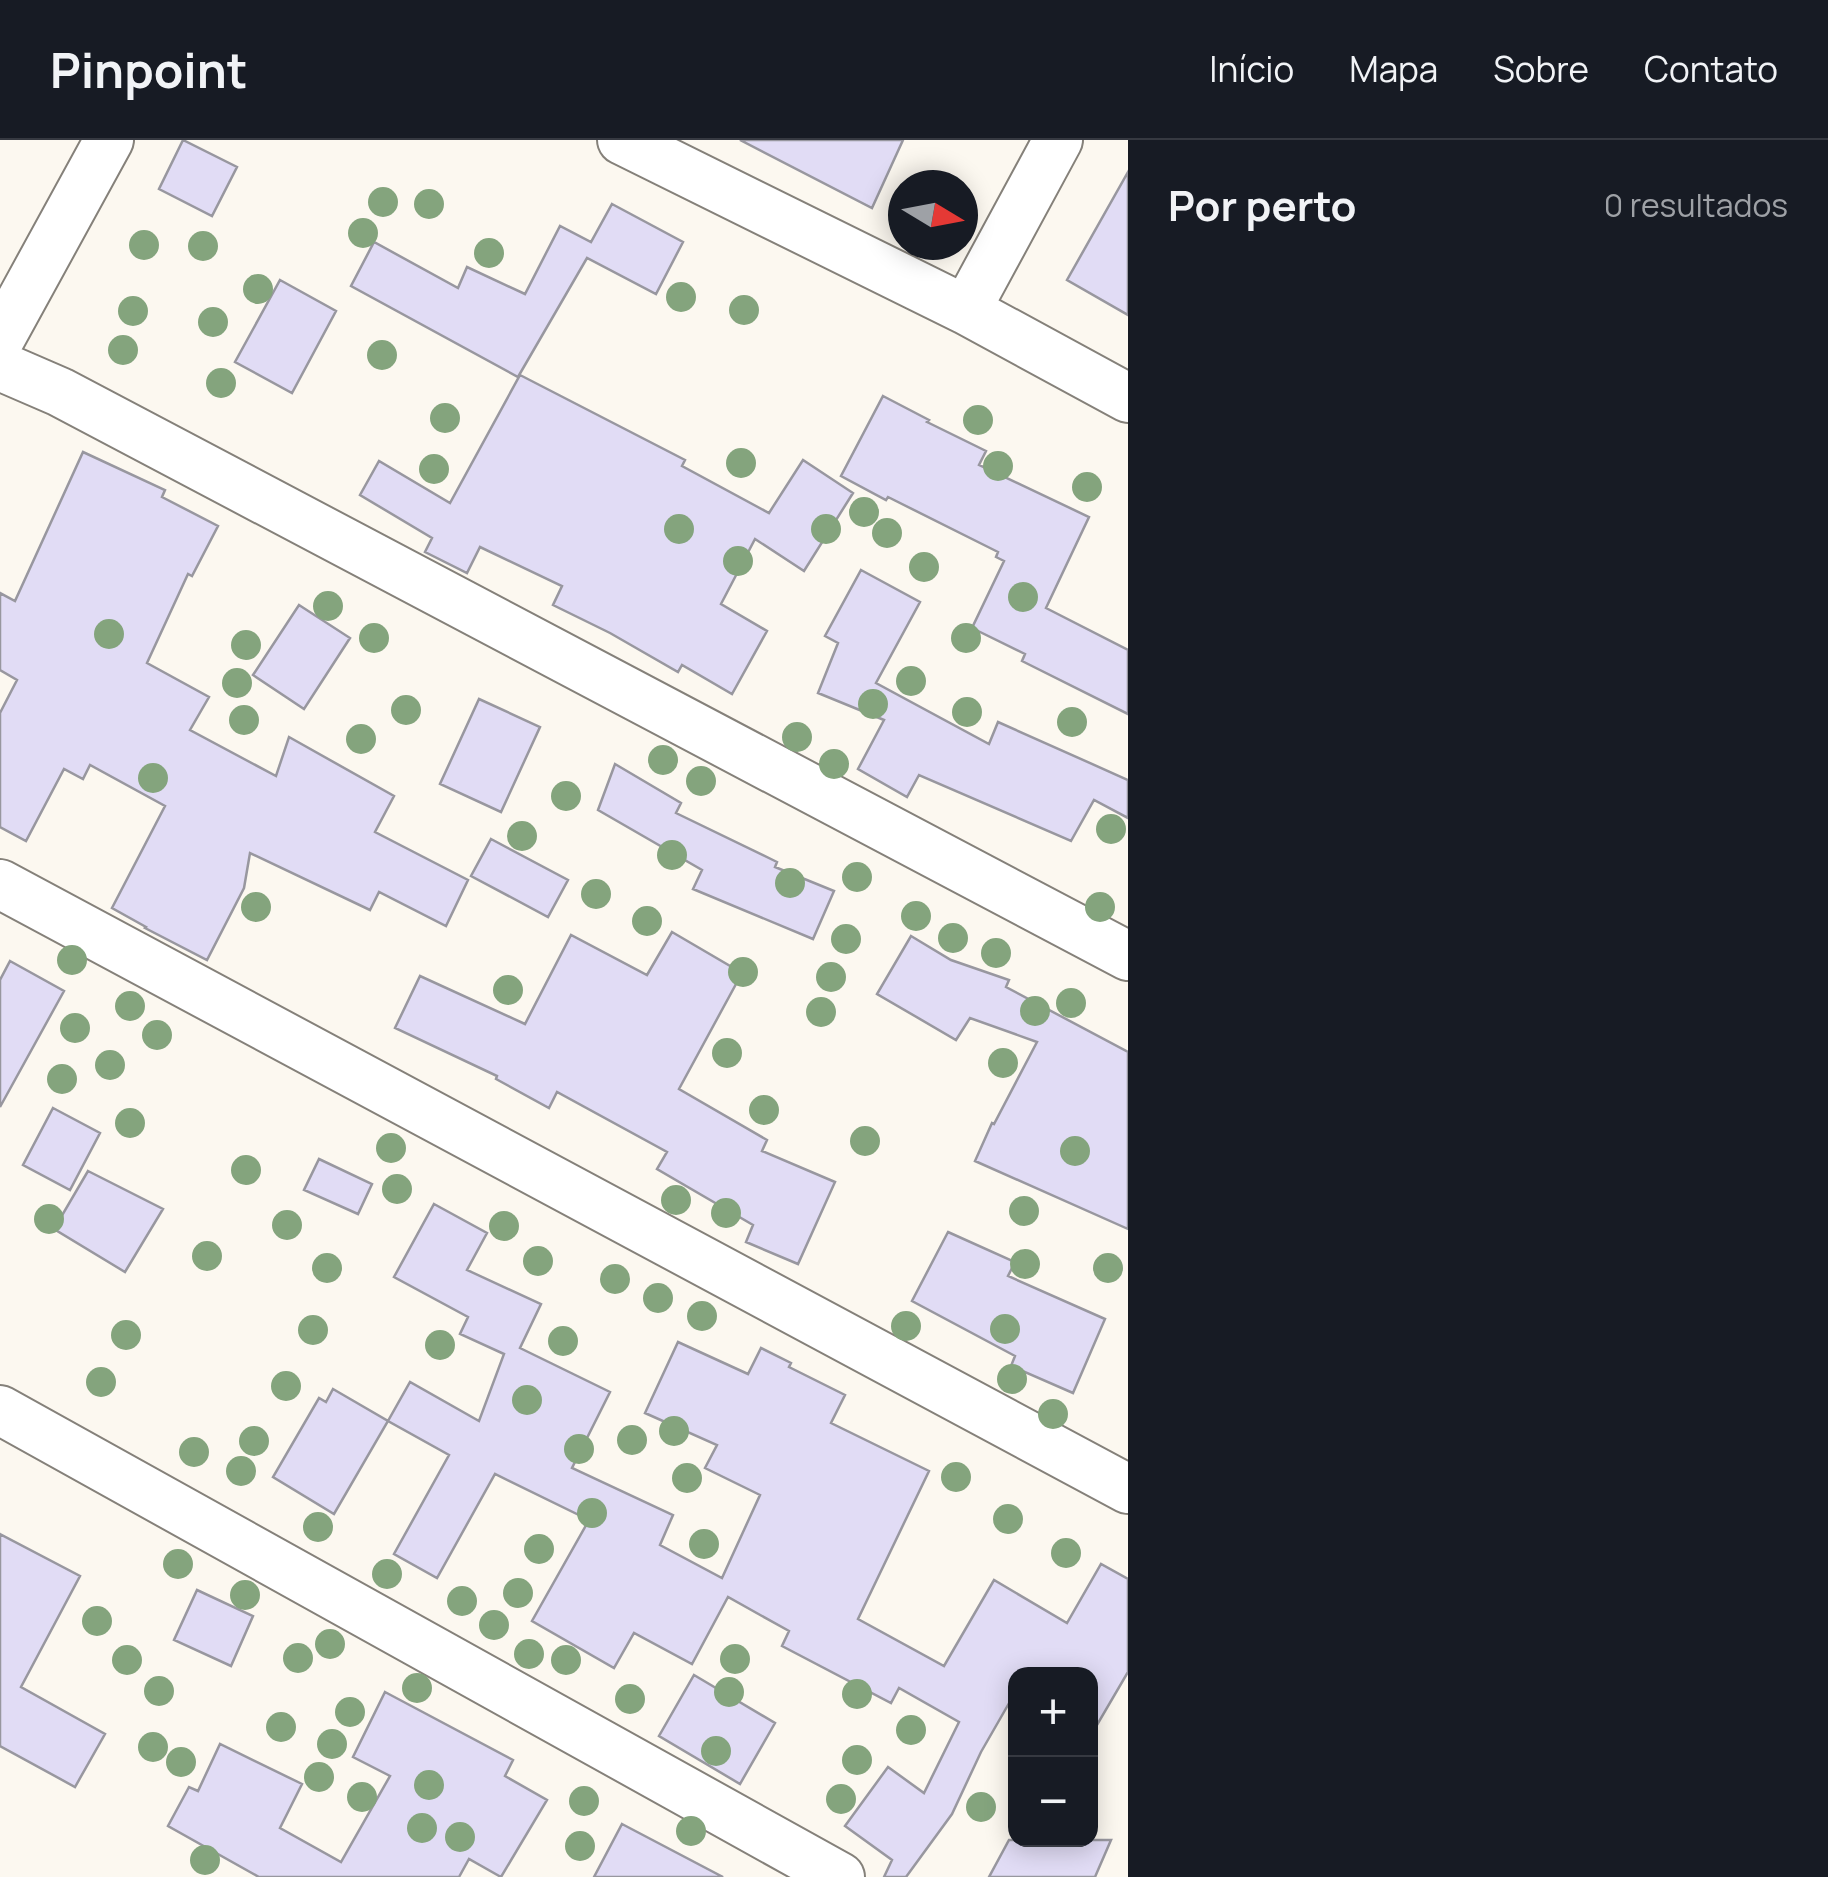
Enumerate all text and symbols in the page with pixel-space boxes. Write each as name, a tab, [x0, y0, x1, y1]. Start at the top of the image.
text: Pinpoint	[50, 37, 248, 102]
text: Início	[1209, 45, 1294, 93]
text: Mapa	[1349, 45, 1438, 93]
text: Sobre	[1493, 45, 1589, 93]
text: Contato	[1644, 45, 1778, 93]
north arrow	[888, 170, 978, 260]
text: Por perto	[1168, 176, 1356, 234]
text: 0 resultados	[1604, 183, 1788, 227]
map controls	[1008, 1667, 1098, 1847]
button: +	[1008, 1667, 1098, 1757]
button: −	[1008, 1757, 1098, 1847]

